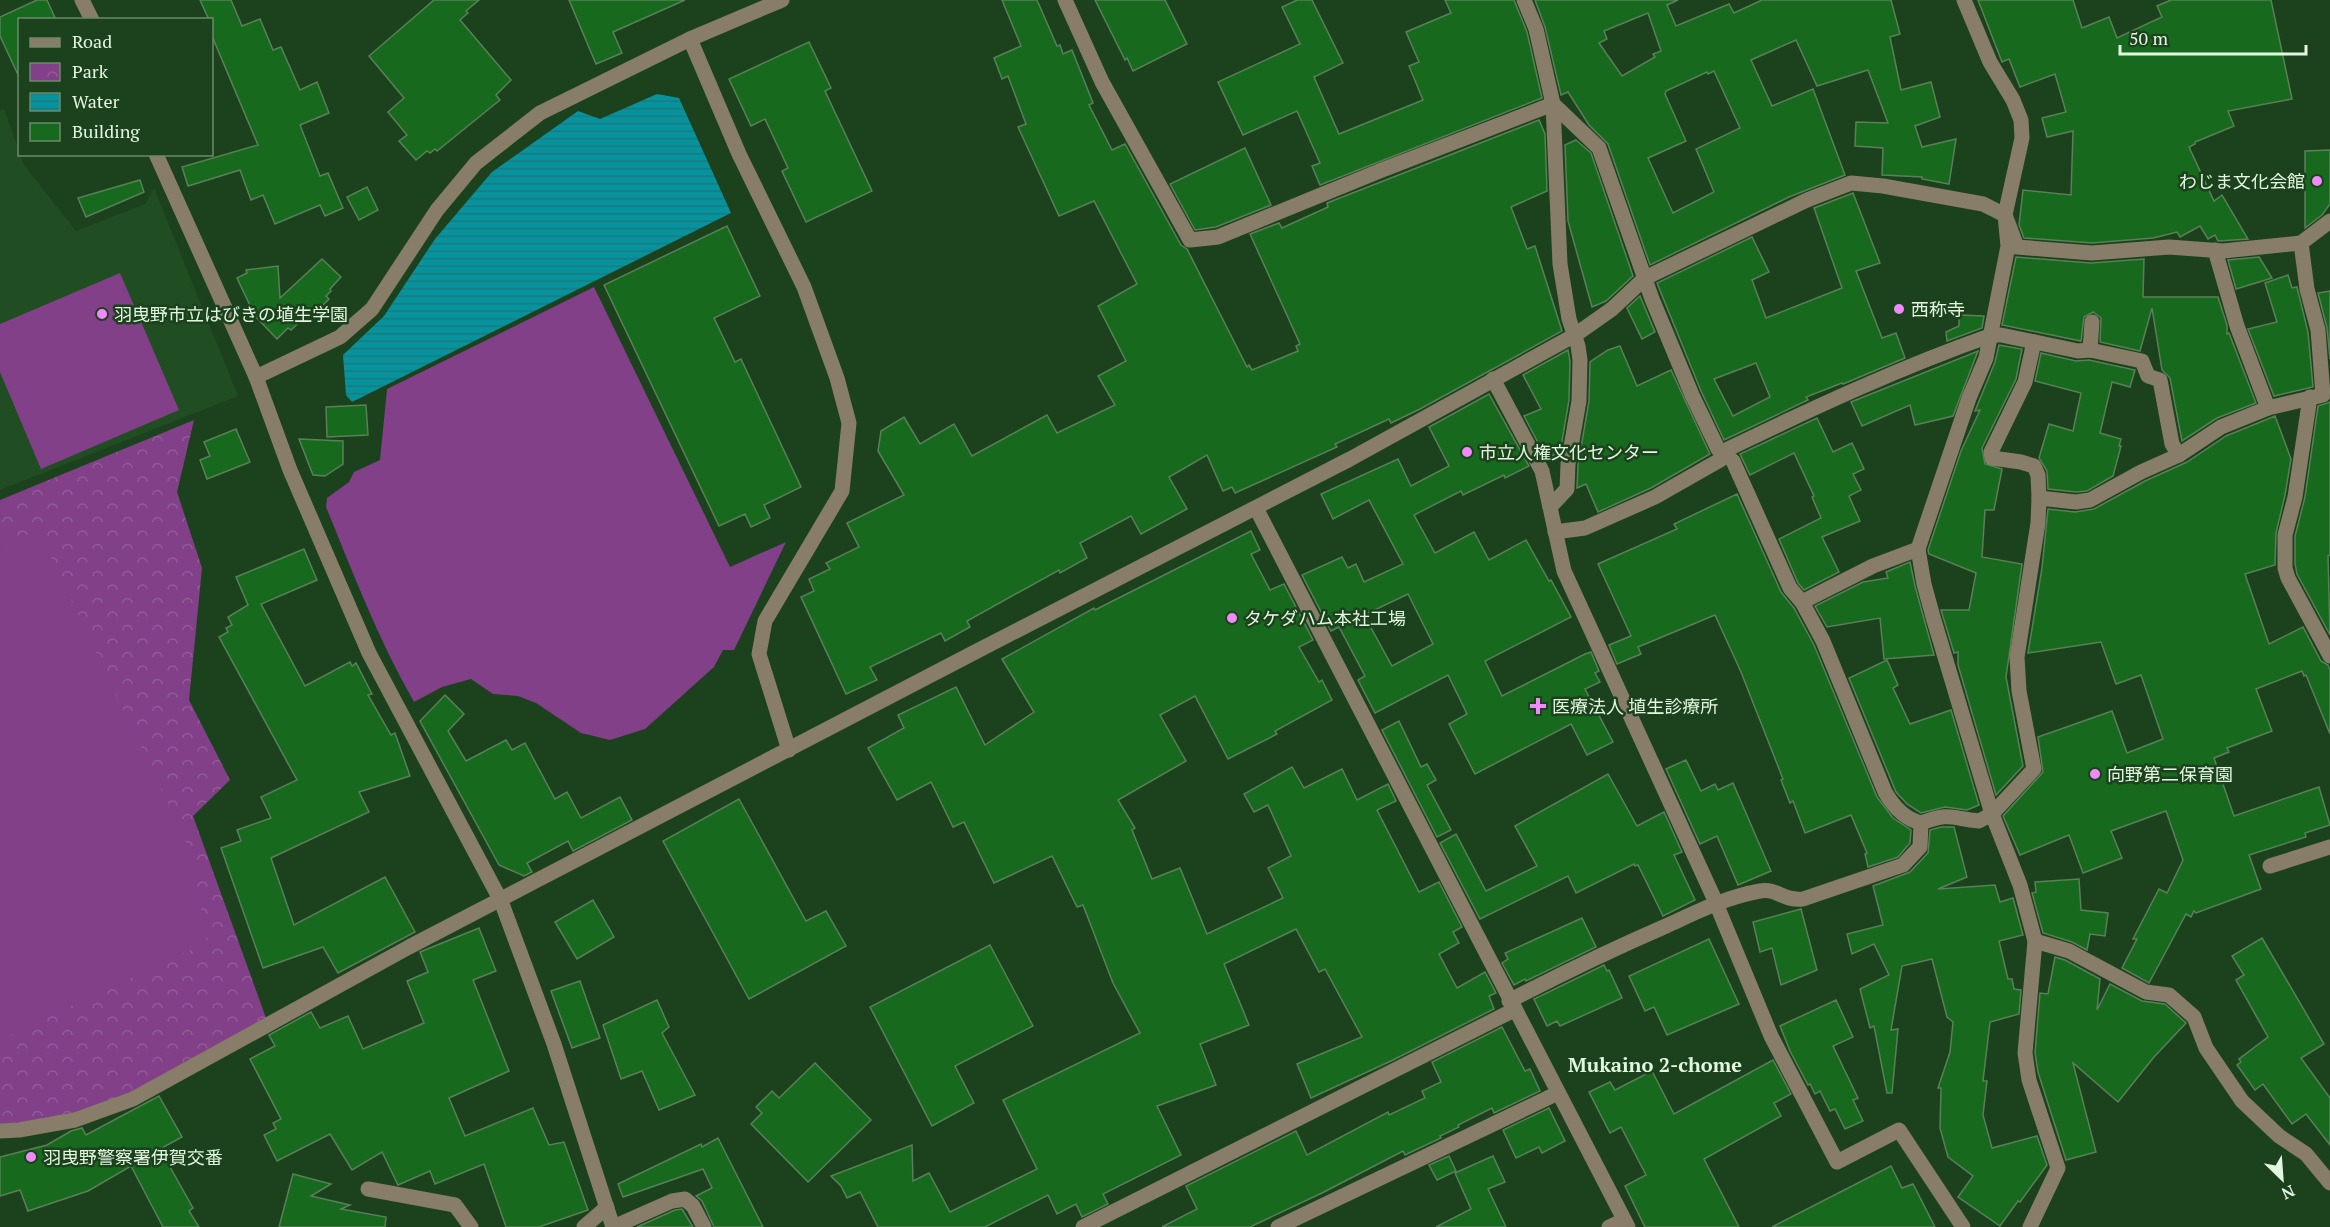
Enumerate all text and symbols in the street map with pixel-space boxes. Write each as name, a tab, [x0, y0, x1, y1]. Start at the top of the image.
legend	[18, 18, 213, 156]
scale bar	[2120, 18, 2306, 56]
text: 50 m	[2129, 26, 2169, 50]
text: Road	[72, 29, 112, 53]
text: Park	[72, 59, 109, 83]
text: Water	[72, 89, 119, 113]
text: Building	[72, 119, 140, 143]
place label: わじま文化会館	[2179, 169, 2305, 193]
marker: わじま文化会館	[2310, 174, 2324, 188]
place label: 西称寺	[1911, 297, 1965, 321]
place label: 羽曳野市立はびきの埴生学園	[114, 302, 348, 326]
marker: 西称寺	[1892, 302, 1906, 316]
marker: 羽曳野市立はびきの埴生学園	[95, 307, 109, 321]
place label: 市立人権文化センター	[1479, 440, 1659, 464]
marker: 市立人権文化センター	[1460, 445, 1474, 459]
place label: タケダハム本社工場	[1244, 606, 1406, 630]
marker: タケダハム本社工場	[1225, 611, 1239, 625]
place label: 医療法人 埴生診療所	[1552, 694, 1718, 718]
marker: 医療法人 埴生診療所	[1529, 697, 1547, 715]
place label: 向野第二保育園	[2107, 762, 2233, 786]
marker: 向野第二保育園	[2088, 767, 2102, 781]
district label: Mukaino 2-chome	[1568, 1051, 1742, 1078]
place label: 羽曳野警察署伊賀交番	[43, 1145, 223, 1169]
north arrow	[2252, 1149, 2312, 1209]
marker: 羽曳野警察署伊賀交番	[24, 1150, 38, 1164]
text: N	[2278, 1180, 2298, 1205]

